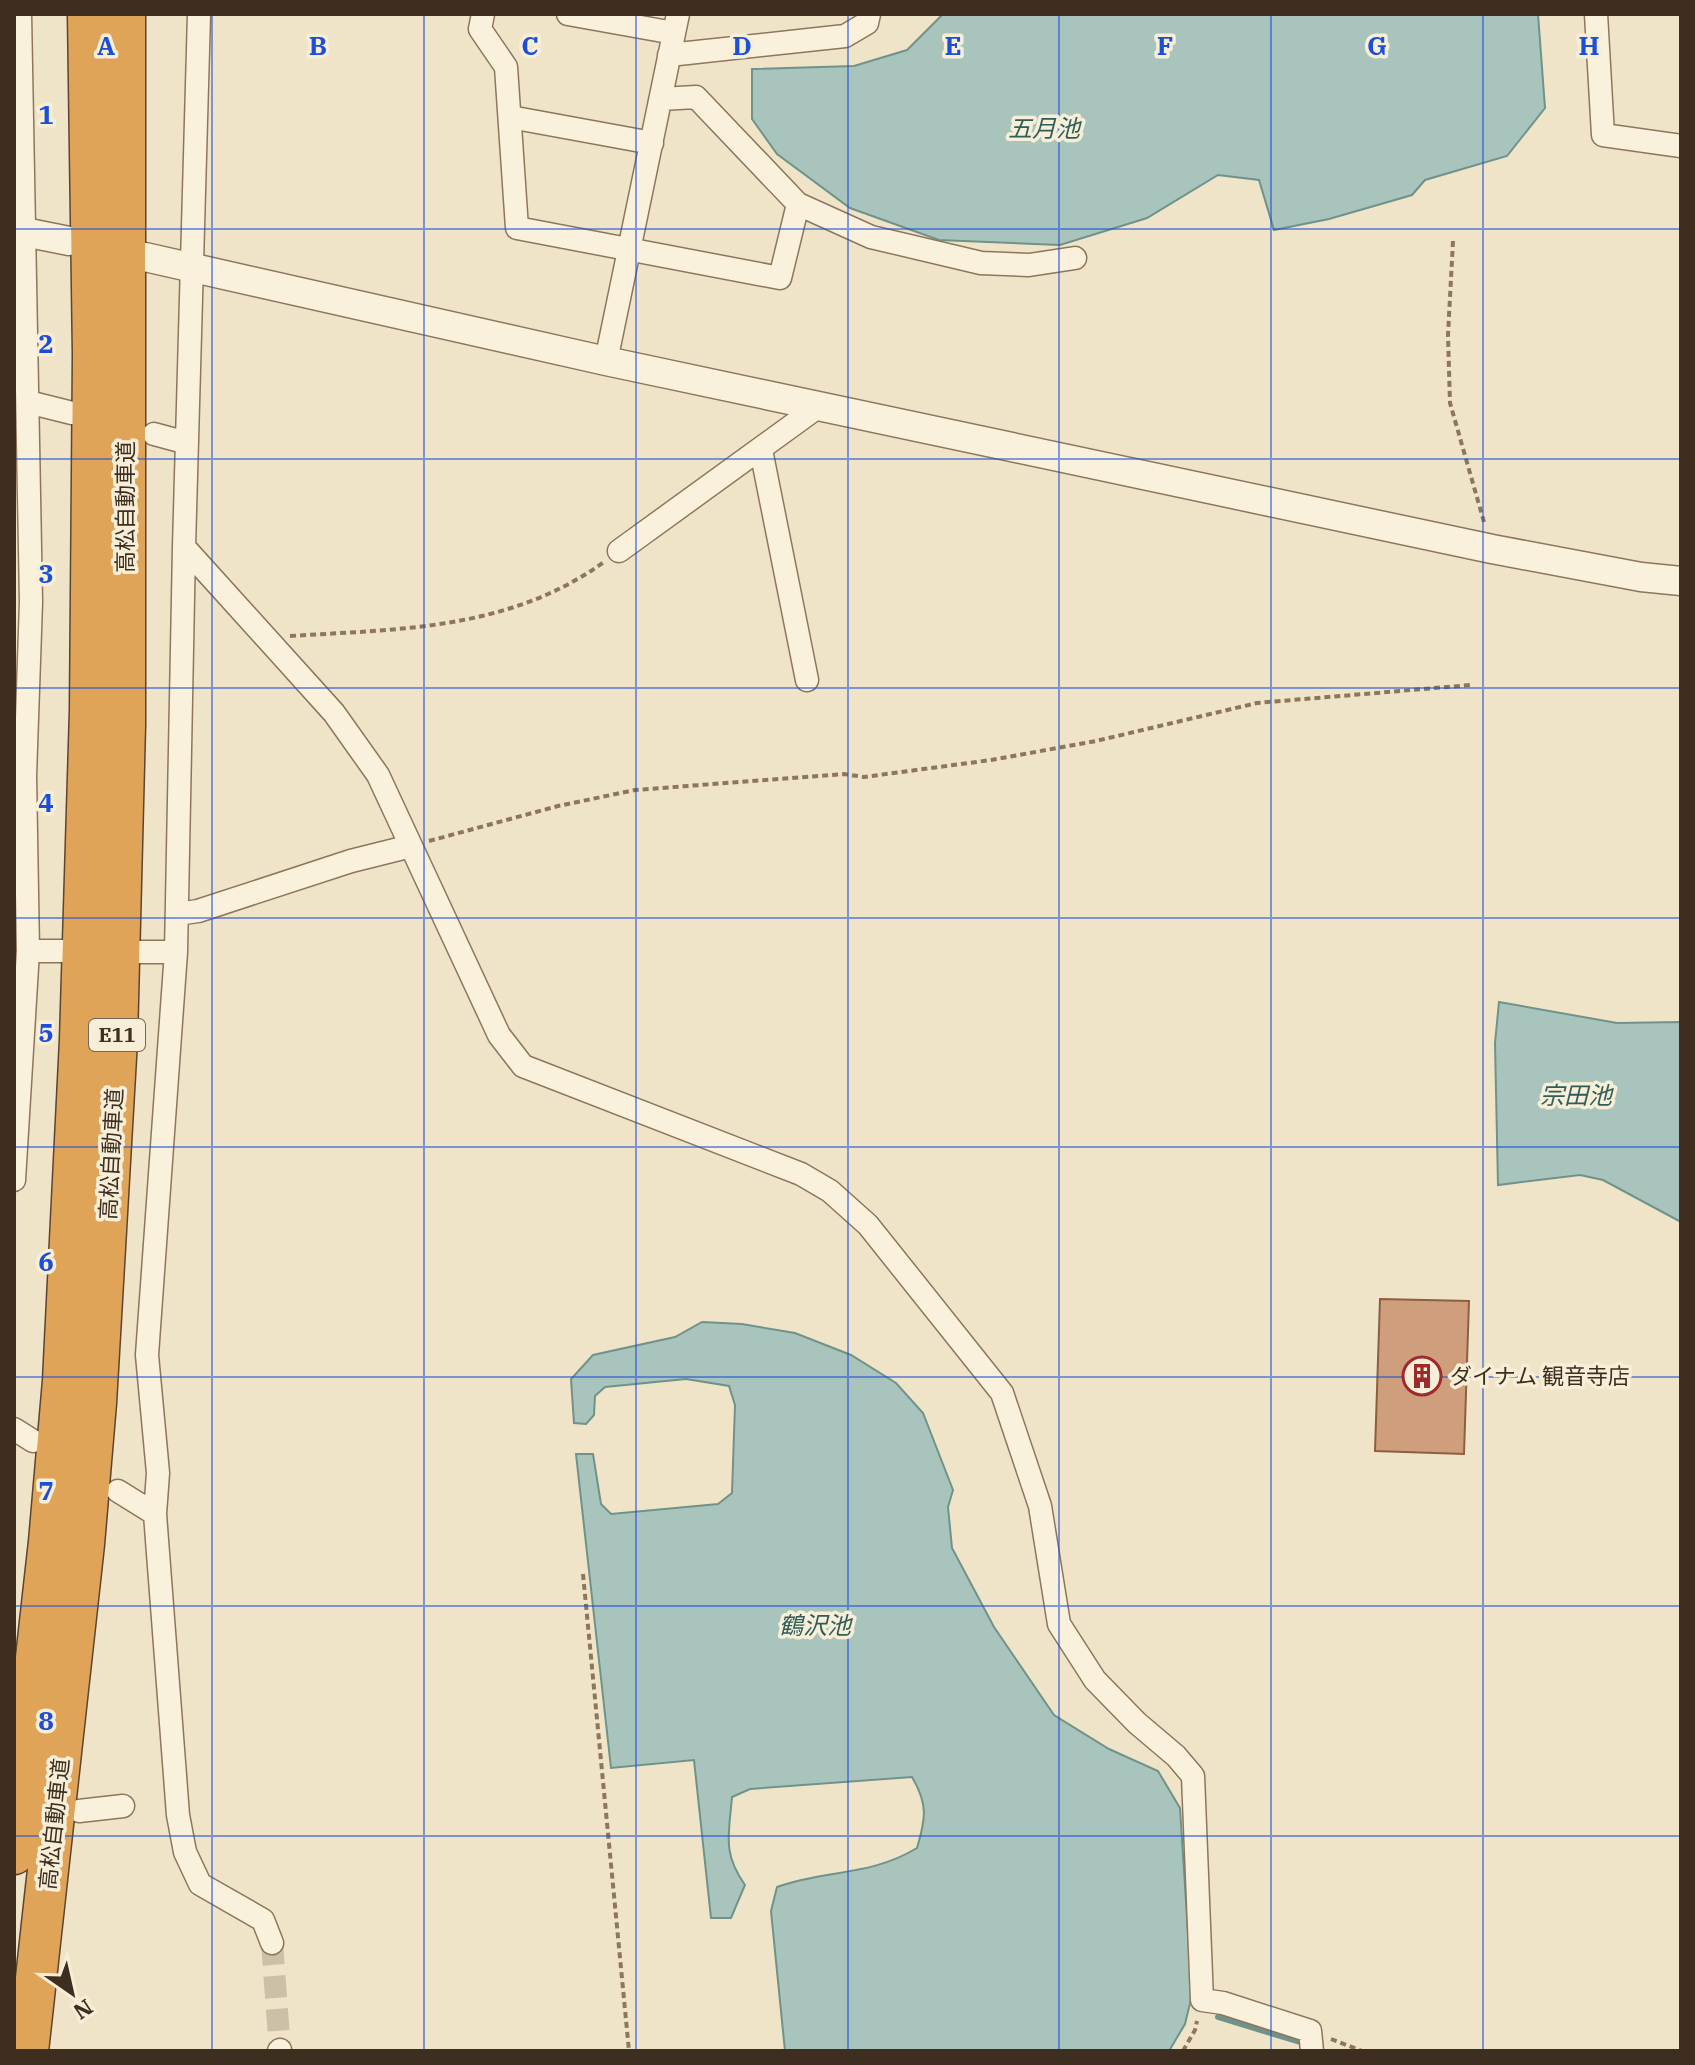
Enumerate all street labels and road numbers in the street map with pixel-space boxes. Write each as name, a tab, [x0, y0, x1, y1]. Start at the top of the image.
street label: 高松自動車道	[110, 441, 139, 573]
road number: E11	[89, 1019, 145, 1051]
street label: 高松自動車道	[93, 1087, 128, 1221]
street label: 高松自動車道	[32, 1757, 75, 1891]

